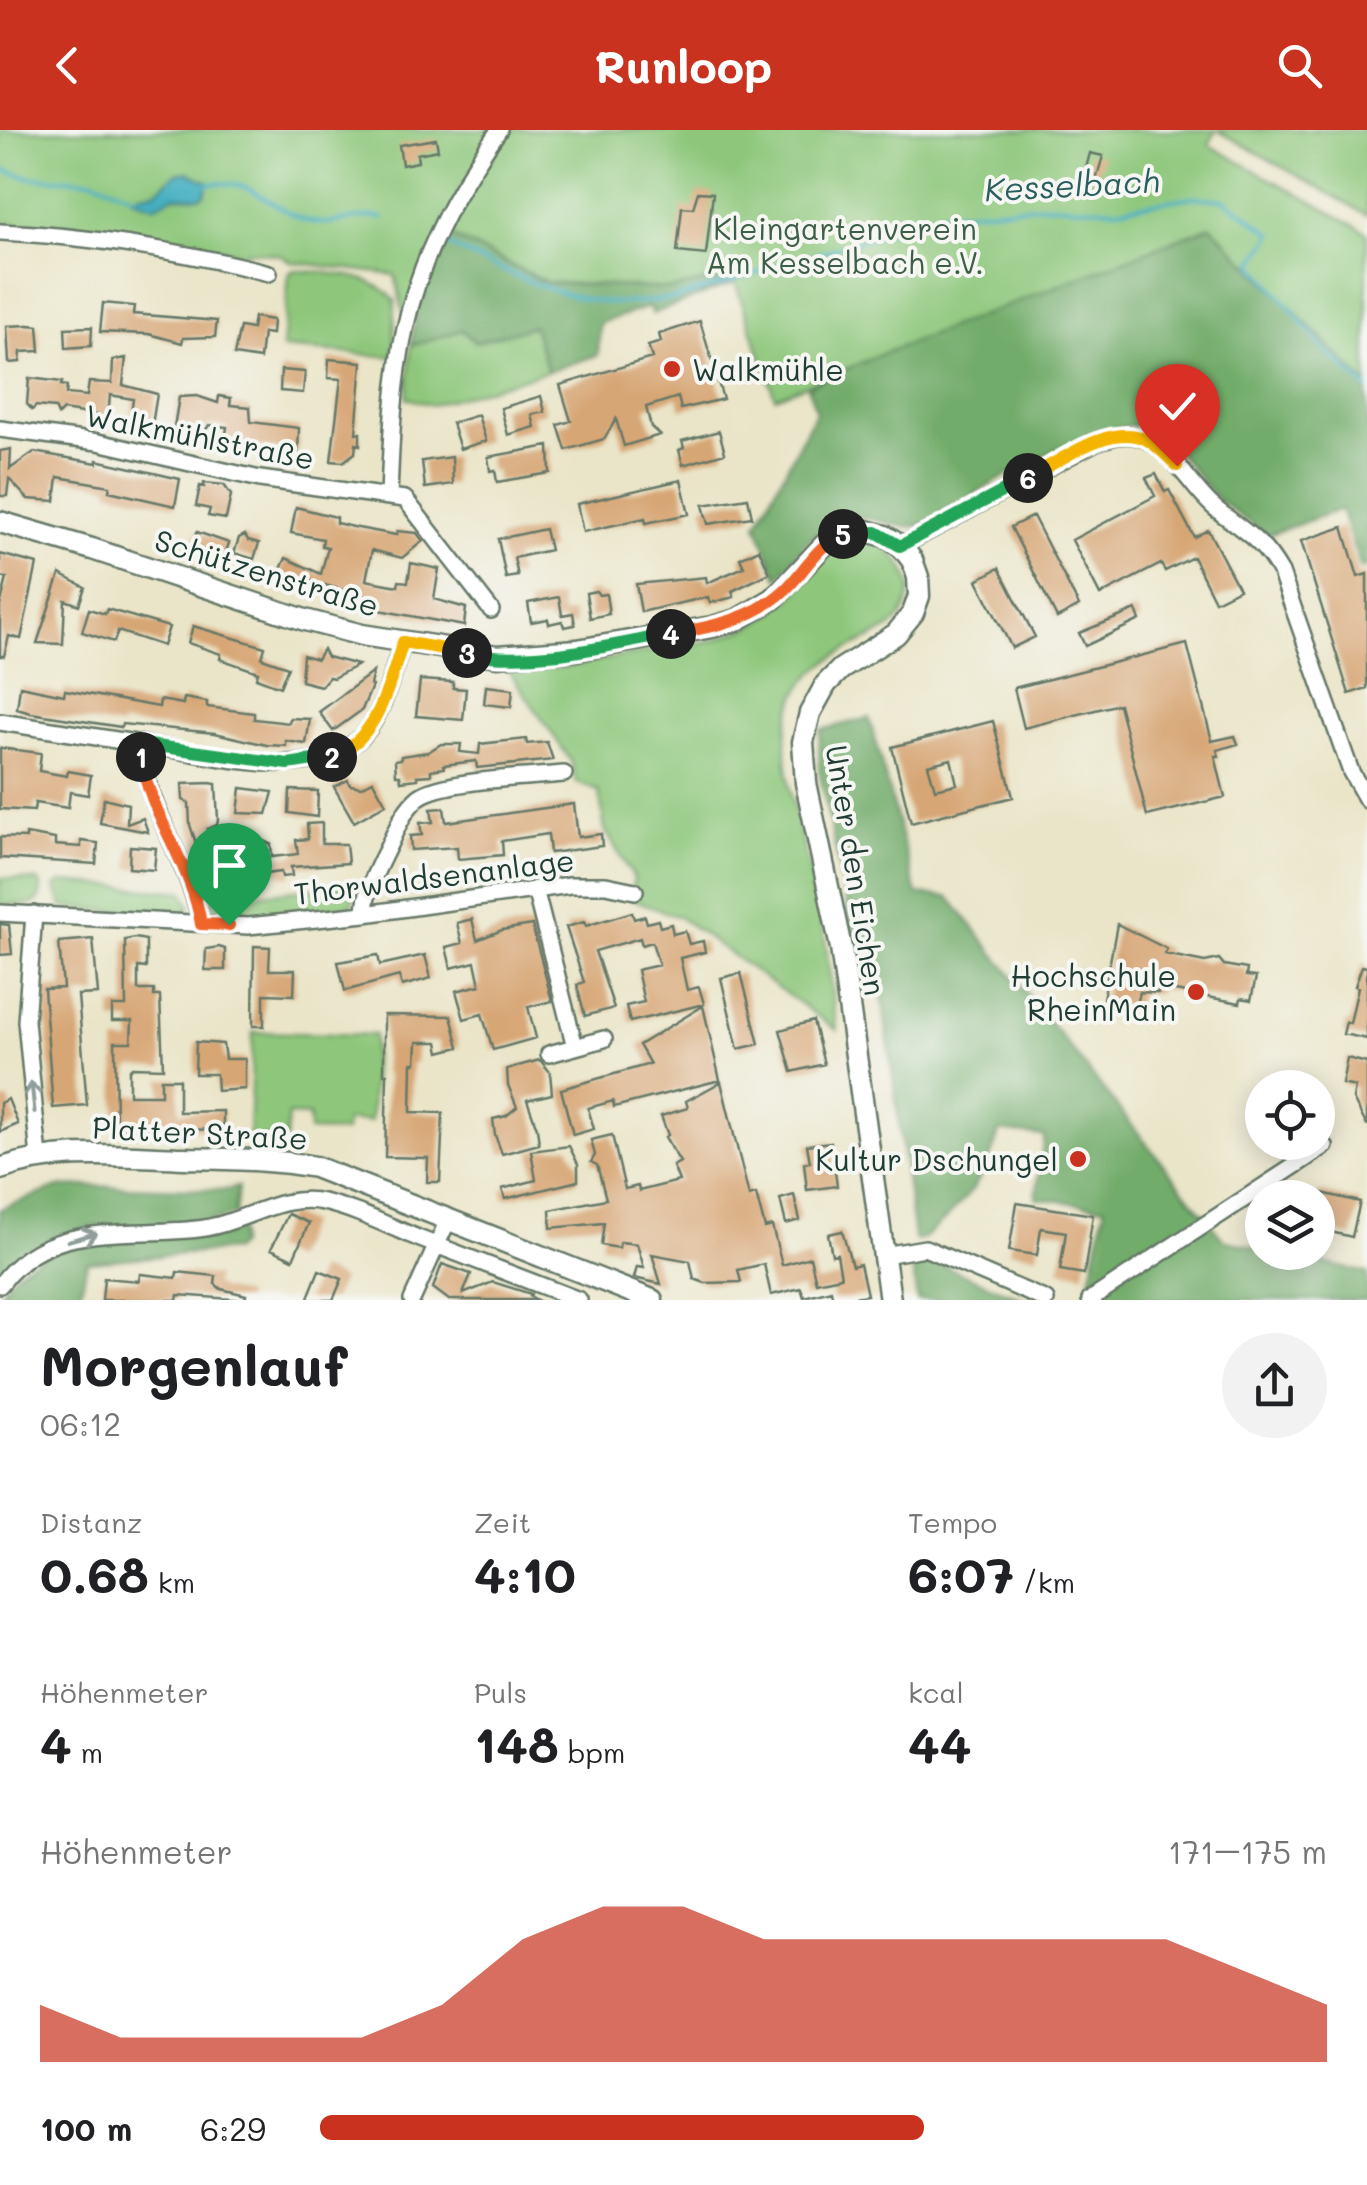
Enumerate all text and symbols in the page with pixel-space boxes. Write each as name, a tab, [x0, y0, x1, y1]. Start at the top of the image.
text: Runloop	[595, 36, 772, 94]
icon: back	[40, 38, 95, 93]
icon: search	[1272, 38, 1327, 93]
water label: Kesselbach	[983, 158, 1161, 210]
park label: Kleingartenverein Am Kesselbach e.V.	[706, 208, 984, 282]
place label: Walkmühle	[692, 349, 844, 389]
marker: Walkmühle	[661, 358, 683, 380]
pin	[1135, 364, 1220, 467]
icon: check	[1150, 379, 1205, 434]
street label: Walkmühlstraße	[82, 394, 318, 478]
pin: 6	[1003, 453, 1053, 503]
text: 6	[1020, 460, 1036, 496]
pin: 5	[818, 509, 868, 559]
text: 5	[835, 516, 851, 552]
street label: Schützenstraße	[150, 519, 384, 625]
pin: 4	[646, 609, 696, 659]
text: 4	[662, 616, 680, 652]
pin: 3	[442, 628, 492, 678]
text: 3	[459, 635, 475, 671]
pin: 1	[116, 732, 166, 782]
pin: 2	[307, 732, 357, 782]
text: 1	[135, 739, 147, 775]
text: 2	[324, 739, 340, 775]
street label: Unter den Eichen	[817, 742, 897, 998]
pin	[187, 823, 272, 926]
icon: arrive	[202, 838, 257, 893]
street label: Thorwaldsenanlage	[291, 839, 577, 913]
place label: Hochschule RheinMain	[1011, 955, 1176, 1029]
marker: Hochschule RheinMain	[1185, 981, 1207, 1003]
map controls	[1245, 1070, 1335, 1270]
button: locate	[1245, 1070, 1335, 1160]
one-way arrow	[23, 1081, 42, 1113]
street label: Platter Straße	[91, 1106, 309, 1158]
place label: Kultur Dschungel	[815, 1139, 1058, 1179]
marker: Kultur Dschungel	[1067, 1148, 1089, 1170]
button: layers	[1245, 1180, 1335, 1270]
one-way arrow	[66, 1227, 97, 1245]
text: Morgenlauf	[40, 1328, 347, 1400]
button: share	[1222, 1333, 1327, 1438]
text: 06:12	[40, 1402, 121, 1444]
text: Distanz	[40, 1504, 142, 1540]
text: Zeit	[474, 1504, 531, 1540]
text: Tempo	[908, 1504, 997, 1540]
text: 0.68	[40, 1540, 149, 1606]
text: 4:10	[474, 1540, 576, 1606]
text: 6:07	[908, 1540, 1014, 1606]
text: km	[149, 1564, 195, 1600]
text: /km	[1014, 1564, 1075, 1600]
text: Höhenmeter	[40, 1674, 209, 1710]
text: Puls	[474, 1674, 527, 1710]
text: kcal	[908, 1674, 964, 1710]
text: 4	[40, 1710, 72, 1776]
text: 148	[474, 1710, 559, 1776]
text: 44	[908, 1710, 971, 1776]
text: m	[72, 1734, 103, 1770]
text: bpm	[559, 1734, 625, 1770]
text: Höhenmeter	[40, 1830, 233, 1872]
text: 171–175 m	[1168, 1830, 1327, 1872]
text: 100 m	[40, 2107, 132, 2149]
text: 6:29	[200, 2107, 266, 2149]

